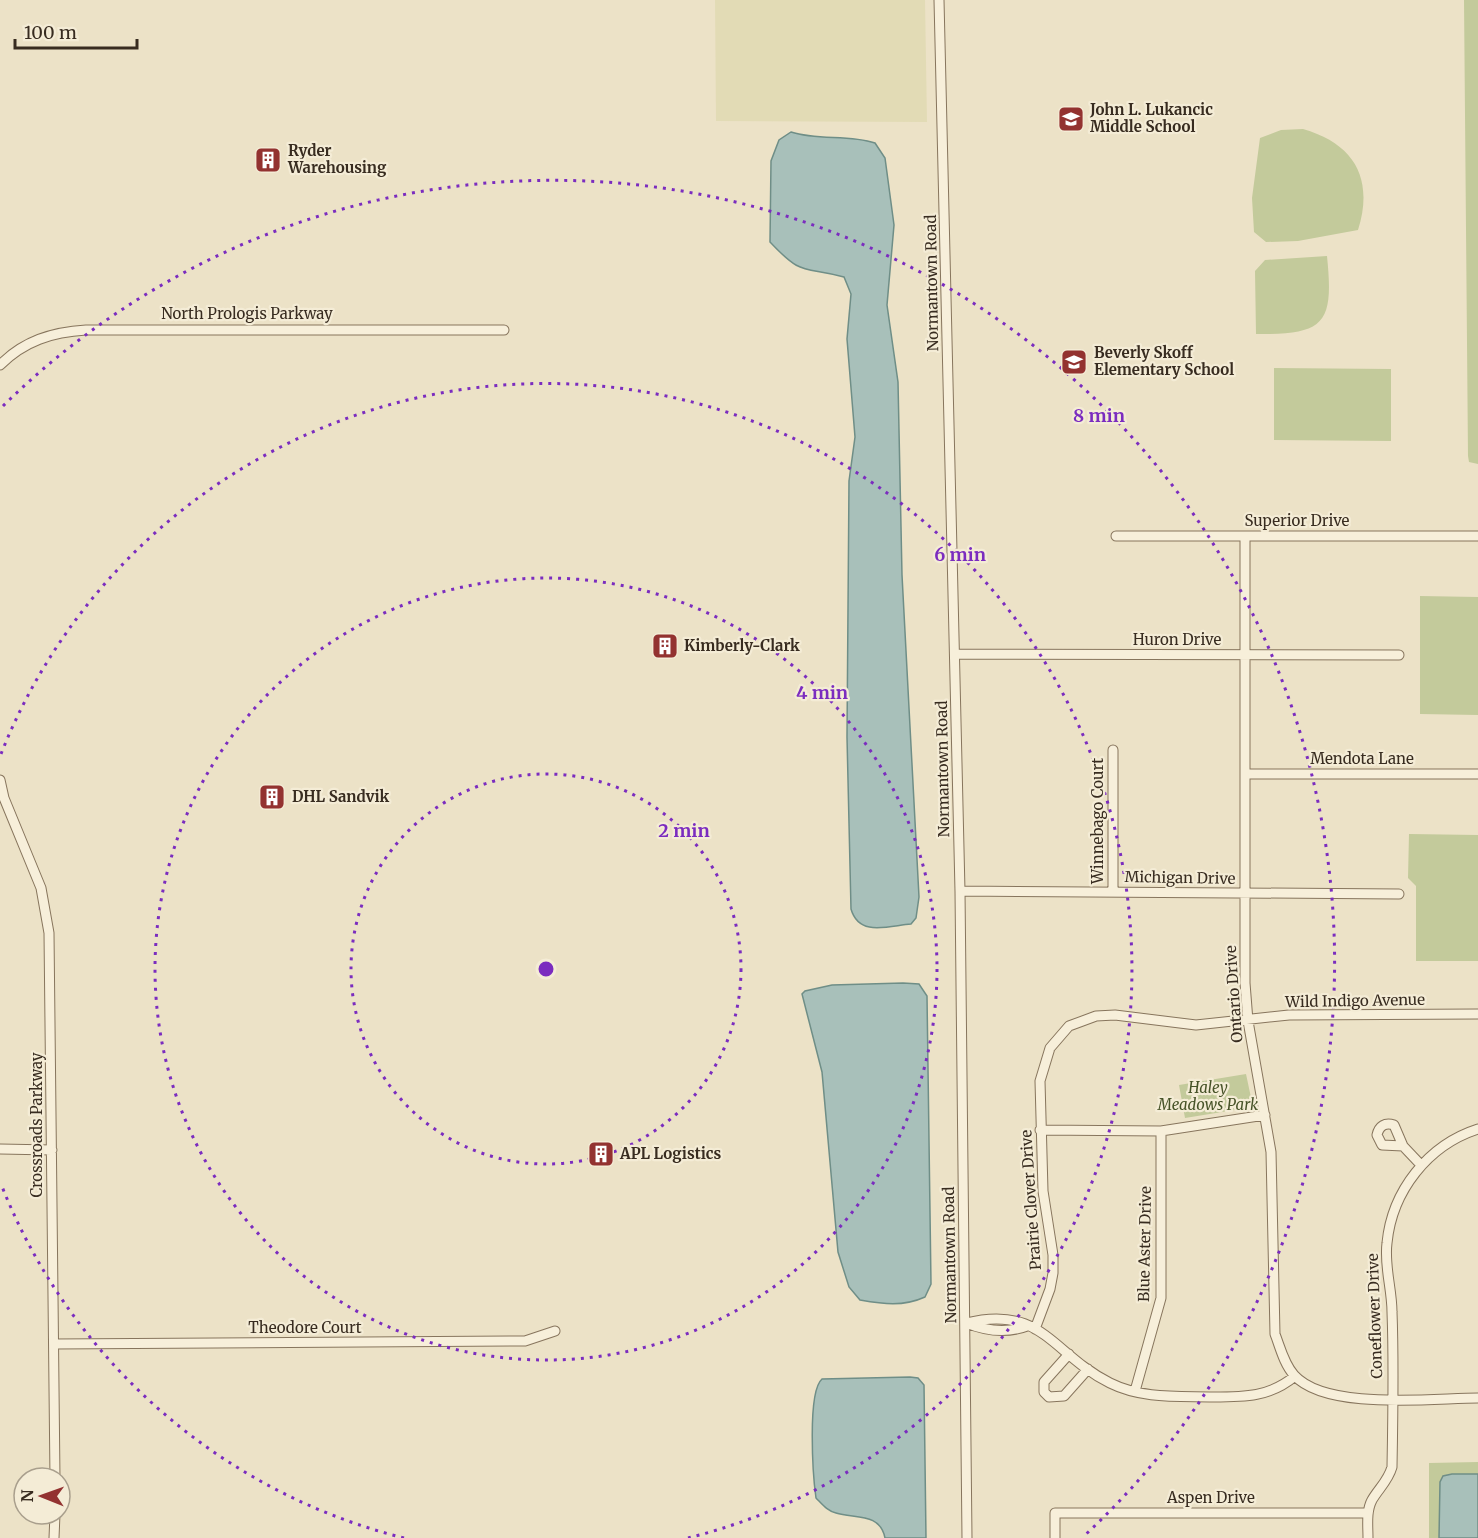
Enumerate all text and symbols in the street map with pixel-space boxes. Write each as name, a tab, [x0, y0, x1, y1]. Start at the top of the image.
scale bar	[15, 12, 136, 50]
text: 100 m	[24, 21, 77, 44]
place label: John L. Lukancic Middle School	[1089, 100, 1213, 136]
school or university icon: John L. Lukancic Middle School	[1056, 104, 1086, 134]
place label: Ryder Warehousing	[287, 141, 387, 177]
building icon: Ryder Warehousing	[253, 145, 283, 175]
street label: Normantown Road	[921, 215, 942, 352]
street label: North Prologis Parkway	[161, 304, 333, 323]
place label: Beverly Skoff Elementary School	[1094, 343, 1234, 379]
school or university icon: Beverly Skoff Elementary School	[1059, 347, 1089, 377]
text: 8 min	[1073, 404, 1125, 427]
street label: Superior Drive	[1245, 511, 1350, 530]
text: 6 min	[934, 543, 986, 566]
street label: Huron Drive	[1133, 630, 1221, 649]
building icon: Kimberly-Clark	[650, 631, 680, 661]
place label: Kimberly-Clark	[684, 636, 800, 655]
text: 4 min	[796, 681, 848, 704]
street label: Normantown Road	[932, 701, 953, 838]
street label: Mendota Lane	[1310, 749, 1414, 768]
street label: Winnebago Court	[1088, 758, 1107, 885]
building icon: DHL Sandvik	[257, 782, 287, 812]
place label: DHL Sandvik	[292, 787, 390, 806]
text: 2 min	[658, 819, 710, 842]
street label: Michigan Drive	[1124, 867, 1236, 888]
street label: Ontario Drive	[1221, 945, 1246, 1043]
centre of rings	[536, 959, 556, 979]
street label: Wild Indigo Avenue	[1284, 990, 1425, 1011]
street label: Crossroads Parkway	[27, 1052, 46, 1198]
park label: Haley Meadows Park	[1157, 1078, 1259, 1114]
street label: Prairie Clover Drive	[1016, 1129, 1045, 1271]
building icon: APL Logistics	[586, 1139, 616, 1169]
place label: APL Logistics	[619, 1144, 721, 1163]
street label: Blue Aster Drive	[1134, 1186, 1155, 1302]
street label: Normantown Road	[939, 1187, 960, 1324]
street label: Coneflower Drive	[1363, 1253, 1386, 1379]
street label: Theodore Court	[248, 1318, 362, 1337]
north arrow	[12, 1466, 72, 1526]
street label: Aspen Drive	[1166, 1488, 1255, 1507]
text: N	[17, 1489, 37, 1502]

